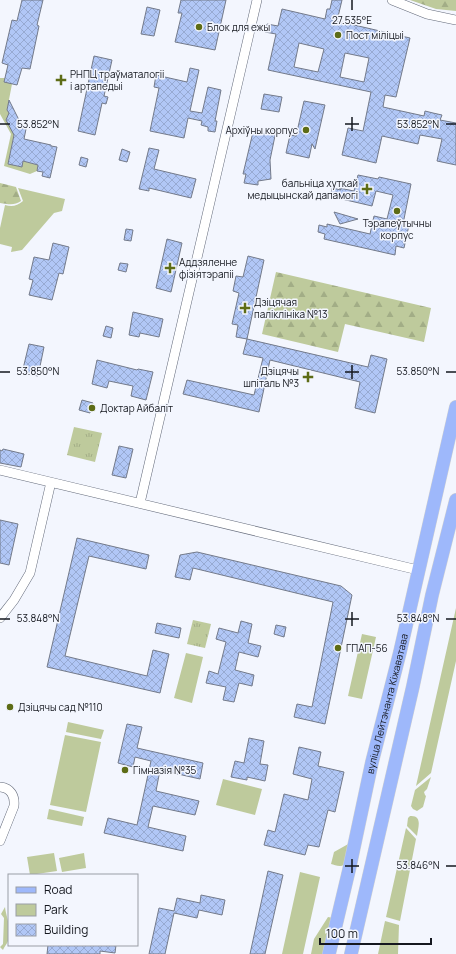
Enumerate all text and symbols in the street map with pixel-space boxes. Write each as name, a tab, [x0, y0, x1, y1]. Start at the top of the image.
text: 27.535°E	[332, 13, 372, 27]
place label: Блок для ежы	[207, 20, 270, 34]
marker: Блок для ежы	[194, 22, 204, 32]
place label: Пост міліцыі	[346, 28, 404, 42]
marker: Пост міліцыі	[333, 30, 343, 40]
place label: РНПЦ траўматалогіі і артапедыі	[70, 67, 164, 93]
marker: РНПЦ траўматалогіі і артапедыі	[55, 74, 67, 86]
text: 53.852°N	[17, 117, 59, 131]
text: 53.852°N	[397, 117, 439, 131]
place label: Архіўны корпус	[225, 123, 298, 137]
marker: Архіўны корпус	[301, 125, 311, 135]
place label: бальніца хуткай медыцынскай дапамогі	[247, 176, 358, 202]
marker: бальніца хуткай медыцынскай дапамогі	[361, 183, 373, 195]
marker: Тэрапеўтычны корпус	[392, 206, 402, 216]
place label: Тэрапеўтычны корпус	[363, 216, 431, 242]
place label: Аддзяленне фізіятэрапіі	[179, 255, 237, 281]
marker: Аддзяленне фізіятэрапіі	[164, 262, 176, 274]
place label: Дзіцячая паліклініка №13	[254, 295, 328, 321]
marker: Дзіцячая паліклініка №13	[239, 302, 251, 314]
text: 53.850°N	[17, 364, 60, 378]
place label: Дзіцячы шпіталь №3	[243, 364, 299, 390]
text: 53.850°N	[397, 364, 440, 378]
marker: Дзіцячы шпіталь №3	[302, 371, 314, 383]
place label: Доктар Айбаліт	[100, 401, 173, 415]
marker: Доктар Айбаліт	[87, 403, 97, 413]
text: 53.848°N	[17, 611, 59, 625]
text: 53.848°N	[397, 611, 439, 625]
street label: вуліца Лейтэнанта Кіжаватава	[363, 632, 411, 775]
place label: ГПАП-56	[346, 641, 388, 655]
marker: ГПАП-56	[333, 643, 343, 653]
place label: Дзіцячы сад №110	[18, 700, 103, 714]
marker: Дзіцячы сад №110	[5, 702, 15, 712]
place label: Гімназія №35	[133, 763, 197, 777]
marker: Гімназія №35	[120, 765, 130, 775]
text: 53.846°N	[396, 858, 440, 872]
legend	[8, 874, 138, 946]
text: Road	[44, 881, 72, 898]
text: Park	[44, 901, 69, 918]
scale bar	[320, 920, 431, 946]
text: Building	[44, 921, 88, 938]
text: 100 m	[326, 925, 358, 942]

